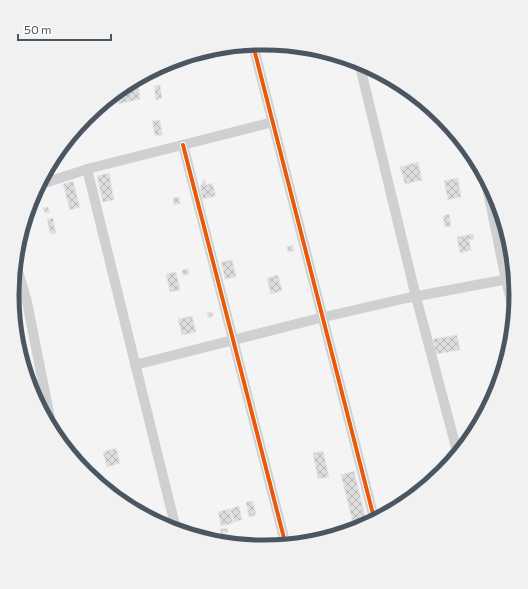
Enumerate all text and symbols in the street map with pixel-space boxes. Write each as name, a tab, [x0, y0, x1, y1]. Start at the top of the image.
scale bar	[18, 16, 111, 42]
text: 50 m	[24, 22, 52, 36]

